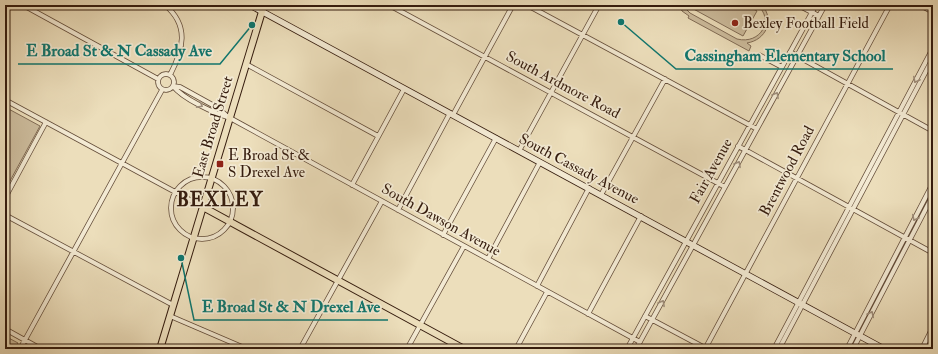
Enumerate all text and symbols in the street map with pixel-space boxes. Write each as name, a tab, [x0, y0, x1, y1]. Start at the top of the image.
place label: Bexley Football Field	[743, 14, 870, 33]
marker: Bexley Football Field	[730, 18, 740, 28]
callout: E Broad St & N Cassady Ave	[18, 36, 220, 64]
text: E Broad St & N Cassady Ave	[26, 41, 212, 62]
callout: Cassingham Elementary School	[676, 41, 893, 69]
text: Cassingham Elementary School	[684, 46, 886, 67]
street label: South Ardmore Road	[503, 47, 624, 123]
street label: East Broad Street	[188, 74, 238, 180]
one-way arrow	[913, 75, 921, 83]
one-way arrow	[772, 91, 779, 99]
one-way arrow	[196, 100, 203, 107]
street label: Brentwood Road	[755, 122, 819, 219]
street label: South Cassady Avenue	[516, 129, 642, 209]
street label: Fair Avenue	[685, 135, 737, 207]
place label: E Broad St & S Drexel Ave	[228, 146, 310, 182]
marker: E Broad St & S Drexel Ave	[215, 159, 225, 169]
one-way arrow	[733, 161, 741, 168]
street label: South Dawson Avenue	[378, 179, 504, 261]
district label: BEXLEY	[176, 188, 264, 212]
one-way arrow	[912, 214, 920, 221]
callout: E Broad St & N Drexel Ave	[194, 292, 388, 320]
text: E Broad St & N Drexel Ave	[202, 297, 381, 317]
one-way arrow	[657, 299, 664, 307]
one-way arrow	[866, 311, 874, 319]

